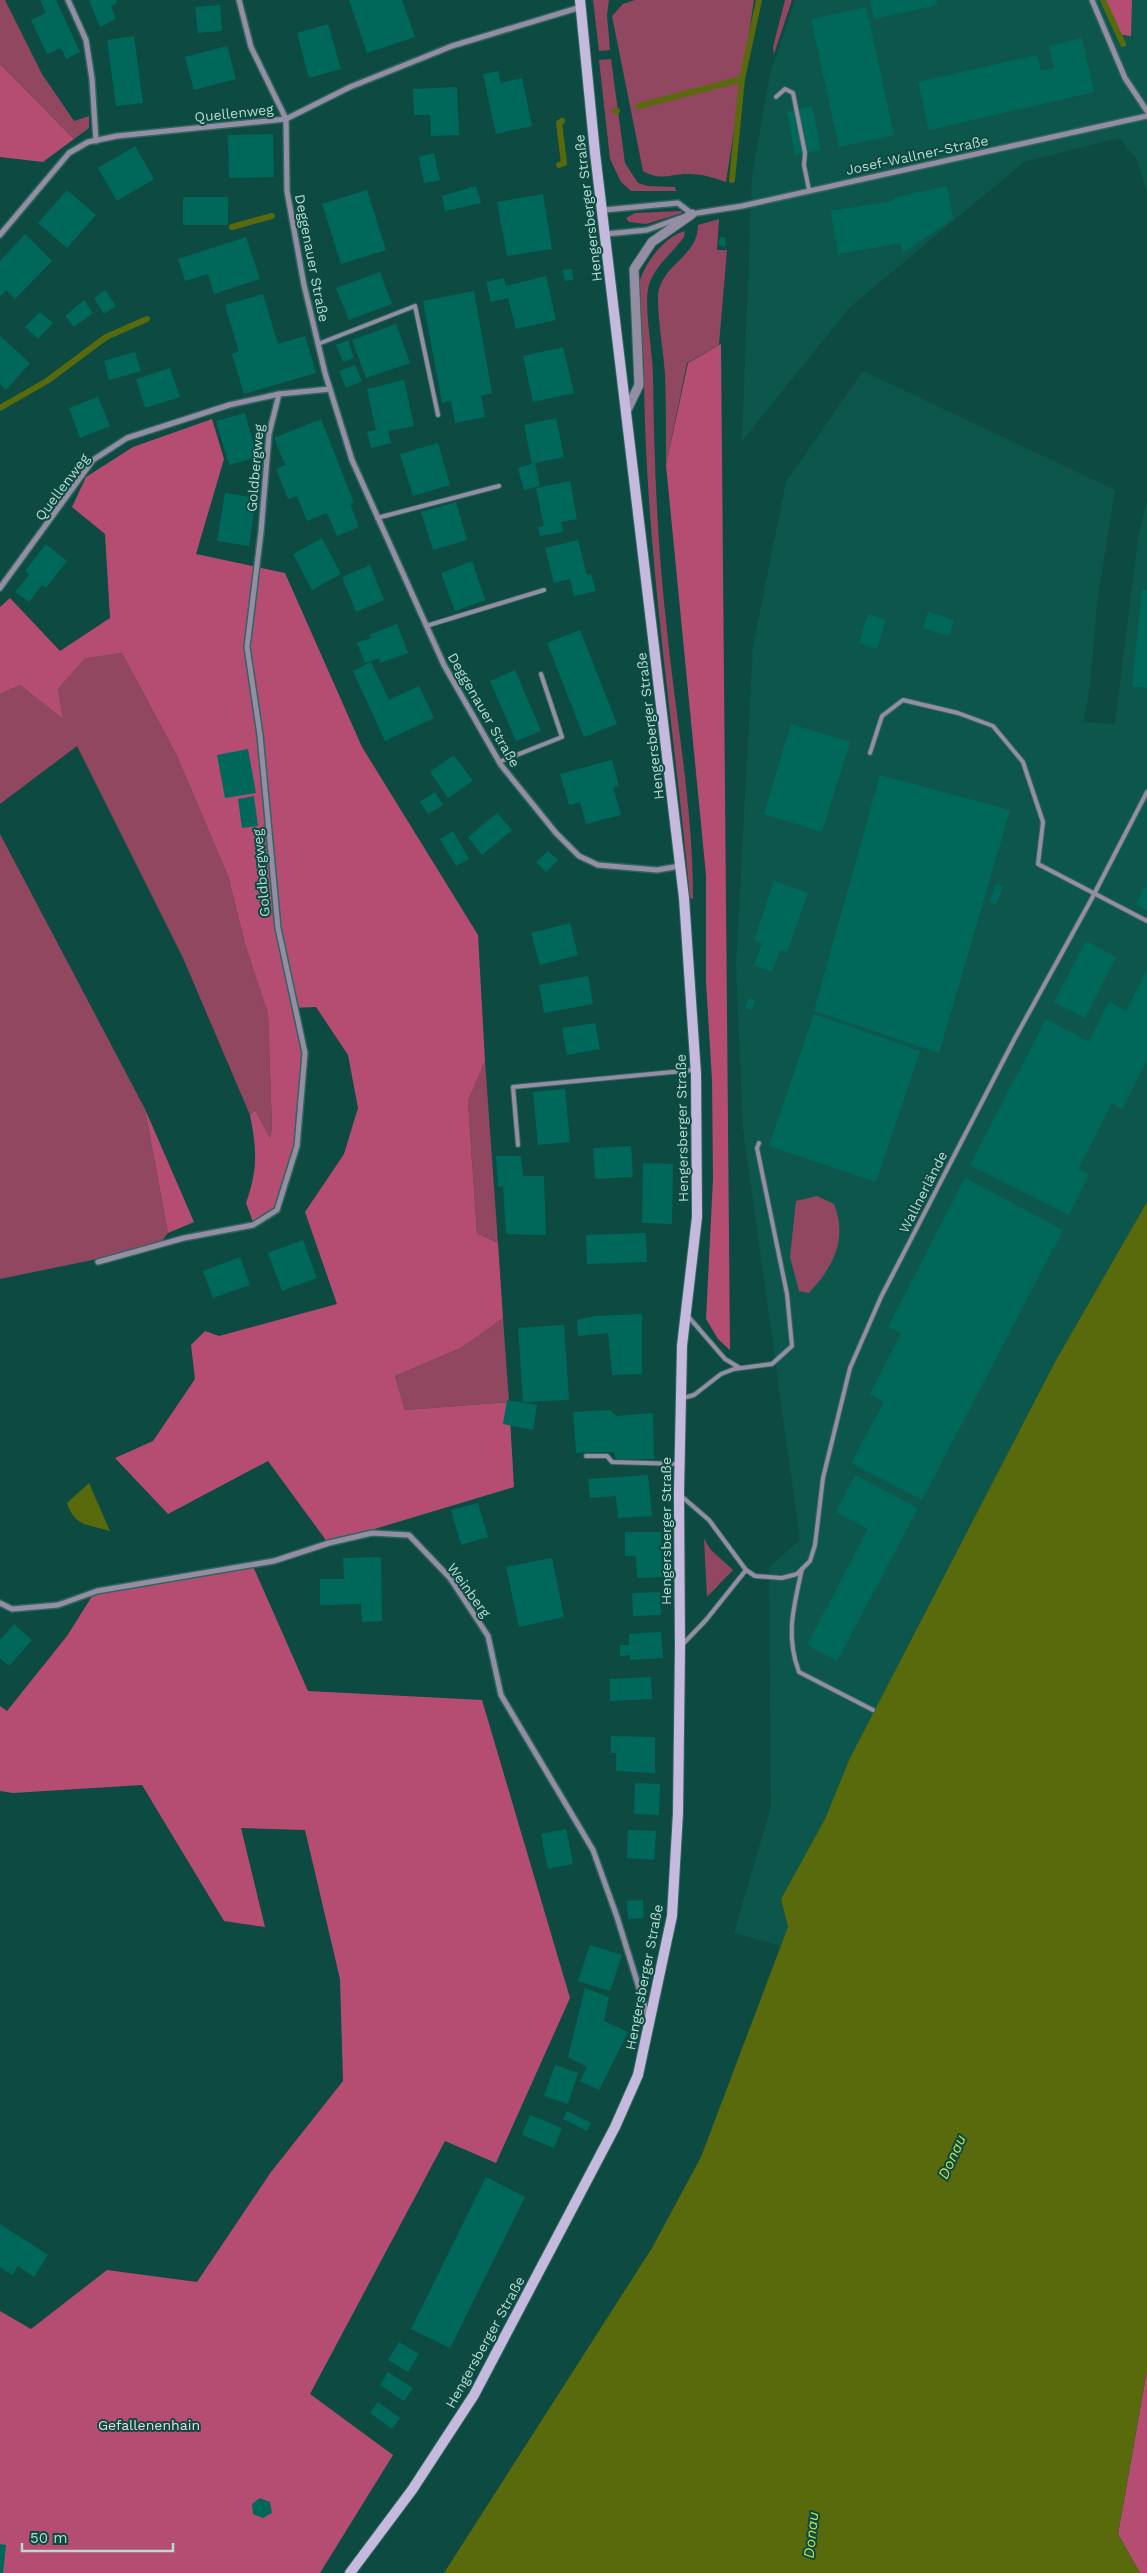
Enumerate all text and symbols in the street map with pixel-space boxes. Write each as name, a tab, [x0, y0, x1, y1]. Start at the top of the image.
street label: Quellenweg	[194, 101, 275, 125]
street label: Josef-Wallner-Straße	[844, 132, 990, 178]
street label: Hengersberger Straße	[571, 134, 605, 282]
street label: Deggenauer Straße	[292, 193, 332, 323]
street label: Goldbergweg	[243, 423, 267, 513]
street label: Quellenweg	[32, 450, 93, 524]
street label: Deggenauer Straße	[445, 650, 523, 770]
street label: Hengersberger Straße	[633, 652, 667, 800]
street label: Goldbergweg	[249, 828, 273, 918]
street label: Hengersberger Straße	[673, 1054, 691, 1202]
street label: Wallnerlände	[896, 1148, 950, 1236]
street label: Hengersberger Straße	[658, 1457, 674, 1605]
street label: Weinberg	[444, 1560, 494, 1621]
street label: Hengersberger Straße	[622, 1903, 666, 2051]
water label: Donau	[934, 2132, 970, 2182]
street label: Hengersberger Straße	[442, 2273, 528, 2411]
park label: Gefallenenhain	[98, 2417, 200, 2433]
water label: Donau	[800, 2511, 822, 2559]
scale bar	[22, 2520, 174, 2552]
text: 50 m	[30, 2529, 67, 2547]

